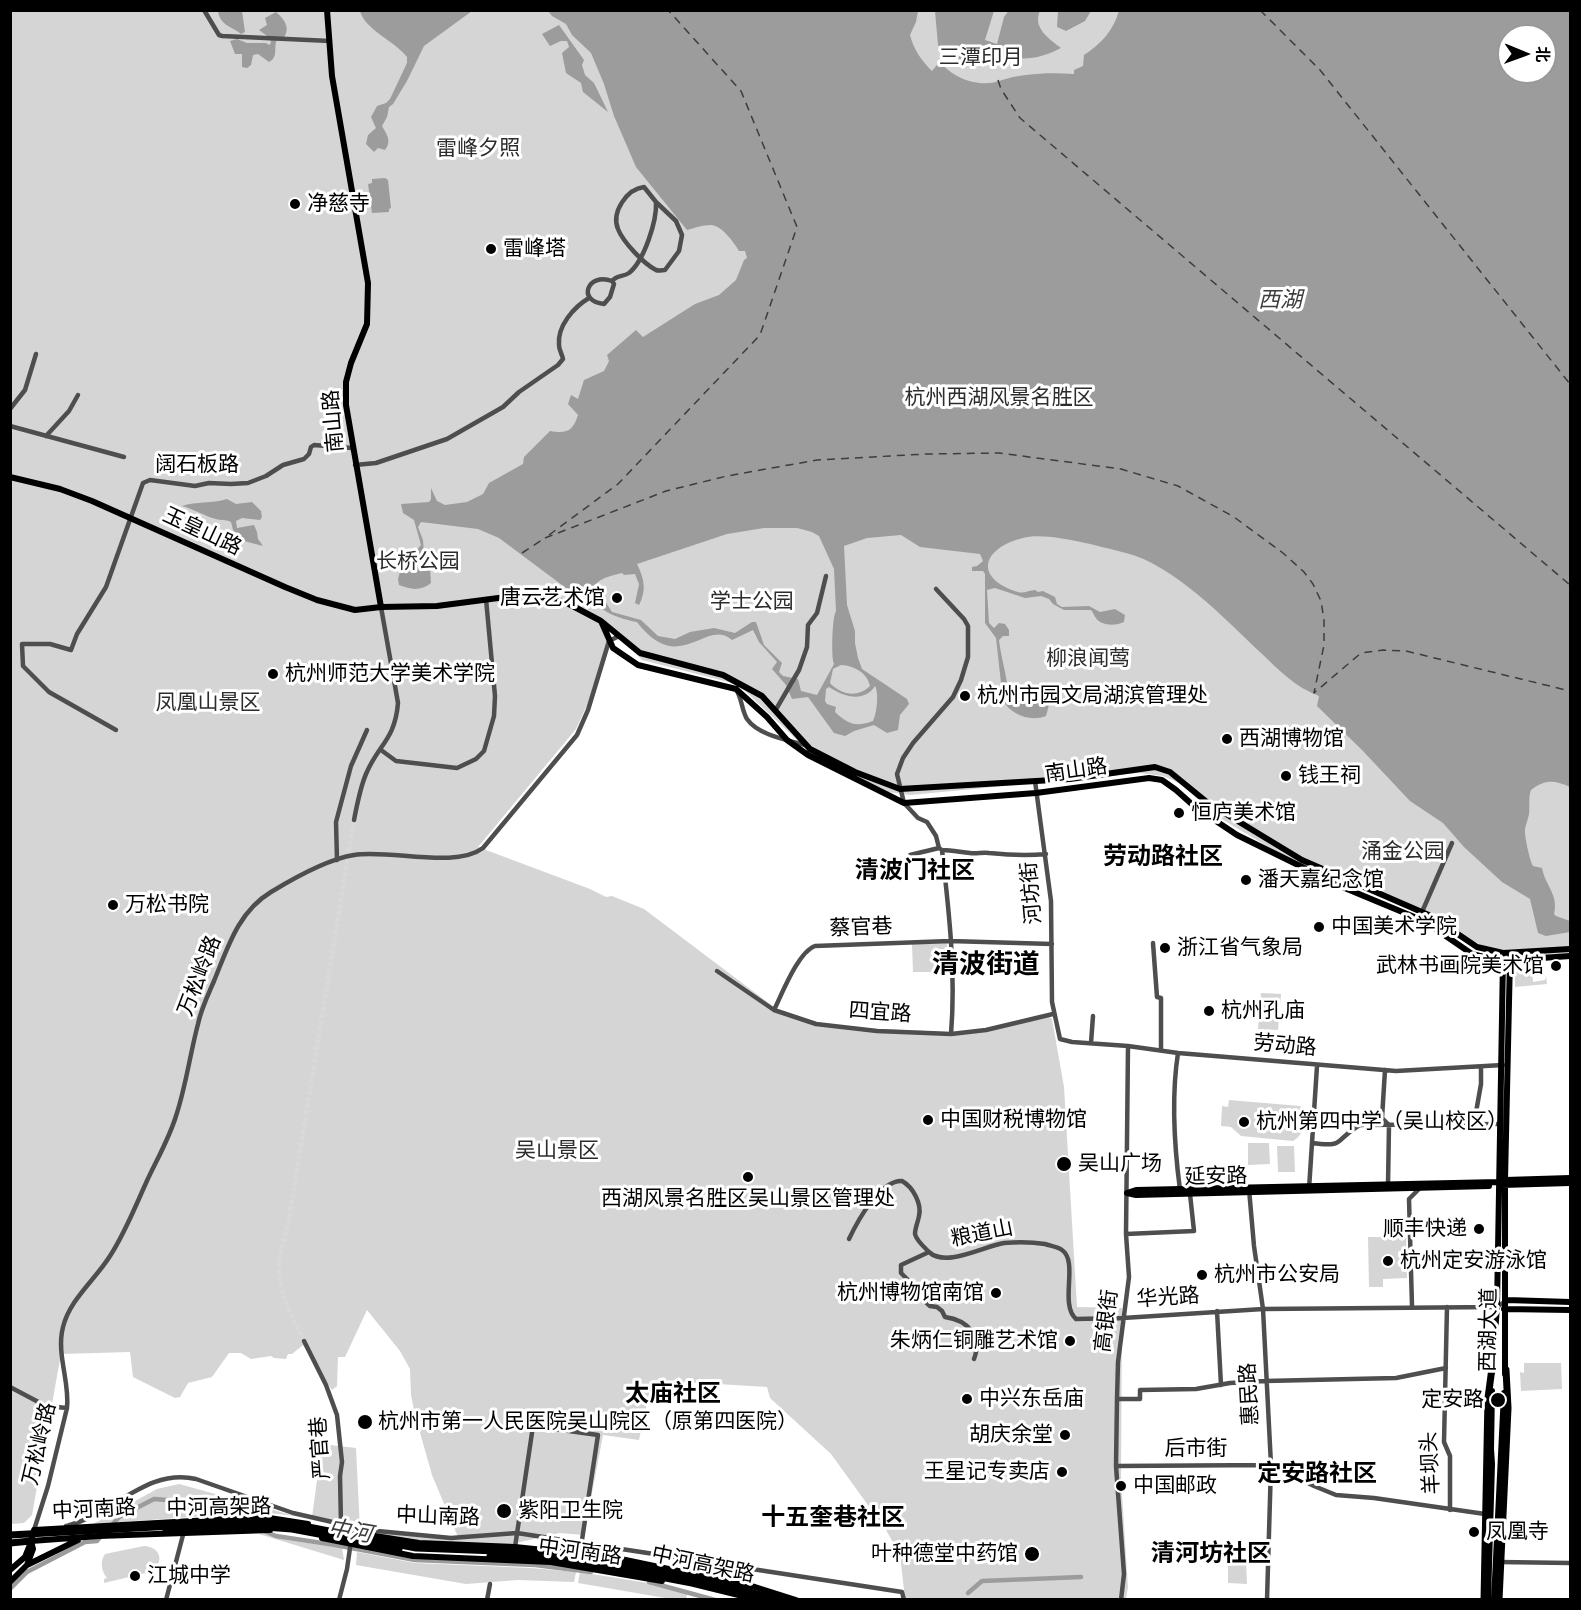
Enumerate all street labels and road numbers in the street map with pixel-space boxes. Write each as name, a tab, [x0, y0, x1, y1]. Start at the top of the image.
street label: 南山路	[319, 389, 349, 453]
street label: 阔石板路	[155, 452, 239, 478]
street label: 玉皇山路	[159, 503, 245, 561]
street label: 南山路	[1043, 754, 1109, 788]
street label: 河坊街	[1017, 861, 1047, 925]
street label: 蔡官巷	[829, 914, 893, 942]
street label: 万松岭路	[173, 932, 227, 1020]
street label: 四宜路	[848, 998, 912, 1028]
street label: 劳动路	[1253, 1031, 1317, 1061]
street label: 延安路	[1184, 1164, 1248, 1190]
street label: 粮道山	[949, 1216, 1015, 1252]
street label: 华光路	[1136, 1283, 1200, 1313]
street label: 高银街	[1091, 1288, 1123, 1354]
street label: 西湖大道	[1476, 1288, 1502, 1372]
street label: 惠民路	[1236, 1362, 1264, 1426]
street label: 万松岭路	[18, 1400, 62, 1488]
street label: 严官巷	[306, 1416, 336, 1480]
street label: 羊坝头	[1417, 1431, 1445, 1495]
street label: 后市街	[1165, 1436, 1227, 1462]
street label: 中河高架路	[166, 1494, 272, 1522]
street label: 中河南路	[51, 1495, 137, 1525]
street label: 中山南路	[396, 1503, 480, 1531]
street label: 中河南路	[537, 1534, 623, 1570]
street label: 中河高架路	[649, 1542, 757, 1588]

